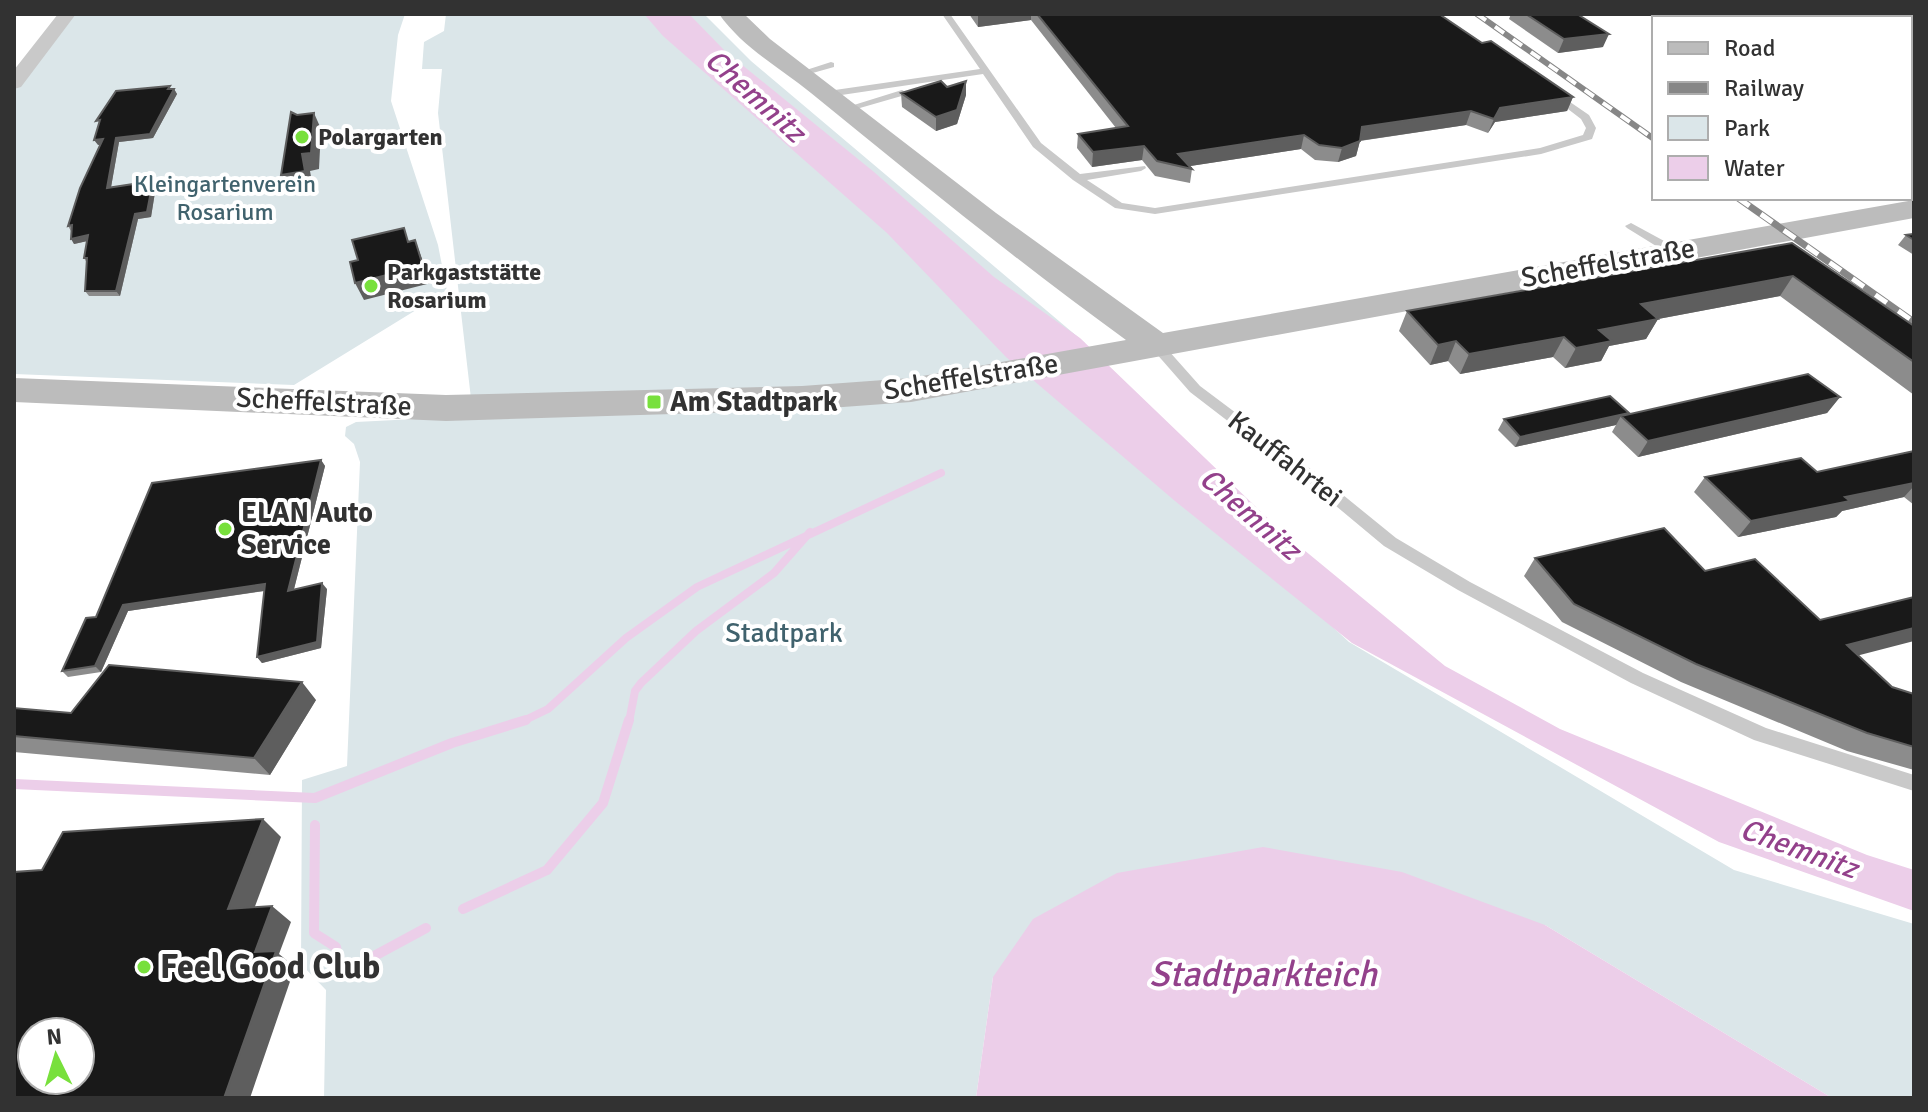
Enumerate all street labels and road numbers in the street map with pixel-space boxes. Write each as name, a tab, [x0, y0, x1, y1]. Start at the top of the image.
street label: Scheffelstraße	[1518, 231, 1698, 295]
street label: Scheffelstraße	[882, 346, 1060, 408]
street label: Scheffelstraße	[235, 380, 413, 424]
street label: Kauffahrtei	[1221, 404, 1349, 514]

